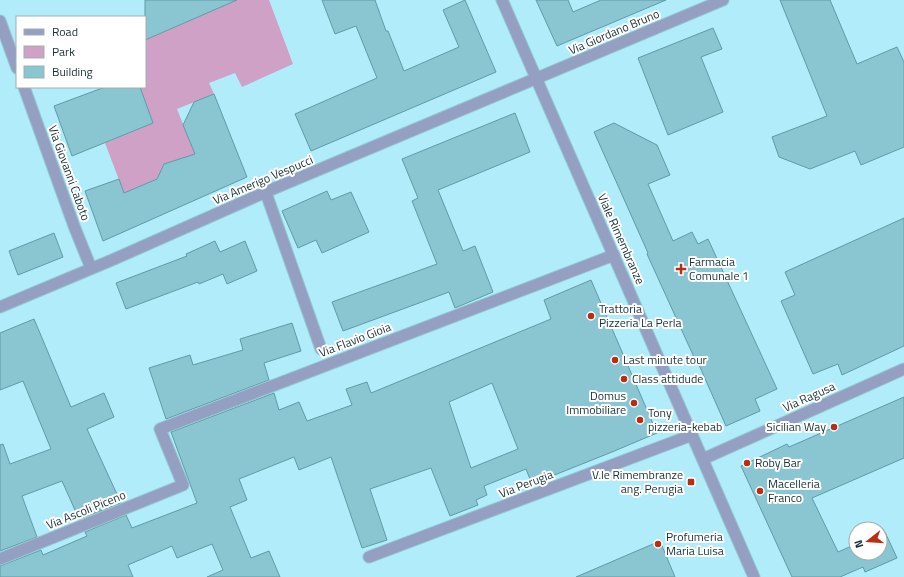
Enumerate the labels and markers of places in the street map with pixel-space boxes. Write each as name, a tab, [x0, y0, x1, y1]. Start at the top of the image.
place label: Farmacia Comunale 1	[689, 252, 749, 285]
marker: Farmacia Comunale 1	[676, 264, 686, 274]
place label: Trattoria Pizzeria La Perla	[599, 299, 682, 332]
marker: Trattoria Pizzeria La Perla	[586, 311, 596, 321]
place label: Last minute tour	[623, 350, 707, 369]
marker: Last minute tour	[610, 355, 620, 365]
place label: Class attidude	[632, 369, 703, 388]
marker: Class attidude	[619, 374, 629, 384]
place label: Domus Immobiliare	[566, 386, 626, 419]
marker: Domus Immobiliare	[629, 398, 639, 408]
place label: Tony pizzeria-kebab	[648, 403, 722, 436]
marker: Tony pizzeria-kebab	[635, 415, 645, 425]
place label: Sicilian Way	[766, 417, 826, 436]
marker: Sicilian Way	[829, 422, 839, 432]
place label: Roby Bar	[755, 453, 801, 472]
marker: Roby Bar	[742, 458, 752, 468]
place label: V.le Rimembranze ang. Perugia	[592, 465, 683, 498]
place label: Macelleria Franco	[768, 474, 820, 507]
marker: V.le Rimembranze ang. Perugia	[686, 477, 696, 487]
marker: Macelleria Franco	[755, 486, 765, 496]
place label: Profumeria Maria Luisa	[666, 527, 724, 560]
marker: Profumeria Maria Luisa	[653, 539, 663, 549]

